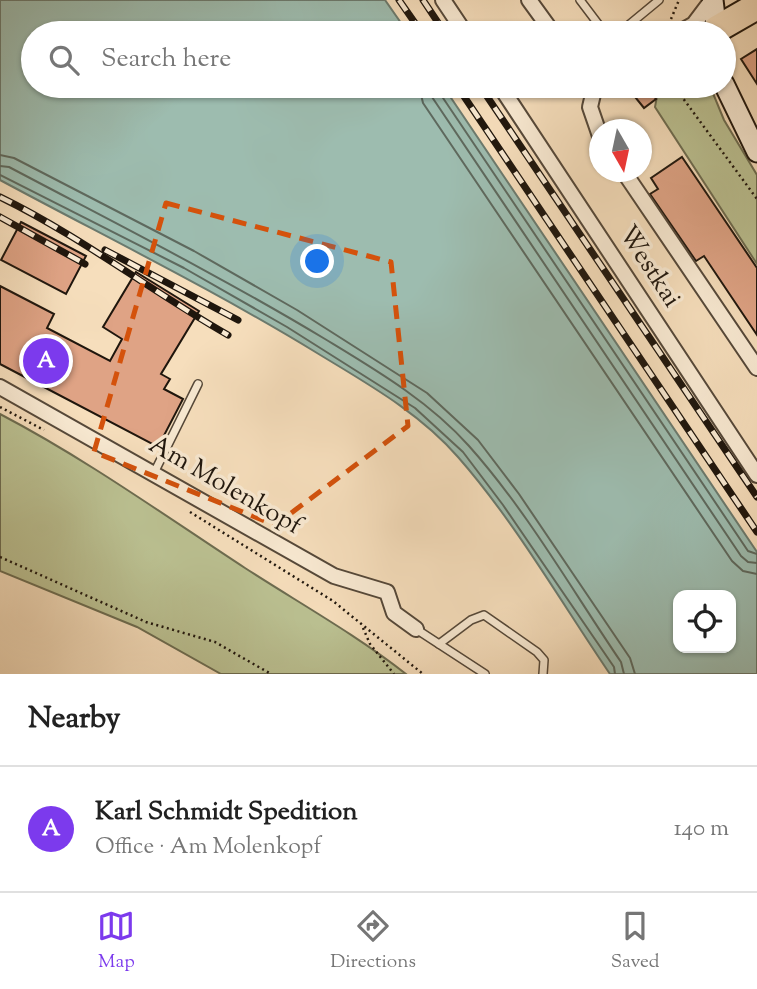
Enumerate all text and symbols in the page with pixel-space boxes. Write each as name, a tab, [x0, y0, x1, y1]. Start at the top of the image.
search box	[21, 21, 736, 98]
icon: search	[45, 41, 83, 79]
text: Search here	[101, 41, 231, 78]
north arrow	[589, 119, 652, 182]
street label: Westkai	[609, 219, 689, 315]
your location	[300, 244, 334, 278]
pin: A	[23, 335, 69, 387]
street label: Am Molenkopf	[142, 427, 309, 545]
map controls	[673, 590, 736, 653]
button: locate	[673, 590, 736, 653]
text: Nearby	[28, 698, 120, 741]
text: Karl Schmidt Spedition	[95, 794, 358, 831]
text: A	[42, 813, 60, 846]
text: 140 m	[674, 813, 729, 846]
text: Office · Am Molenkopf	[95, 831, 321, 864]
tab: Map	[97, 907, 135, 976]
tab: Directions	[330, 907, 416, 976]
tab: Saved	[611, 907, 660, 976]

